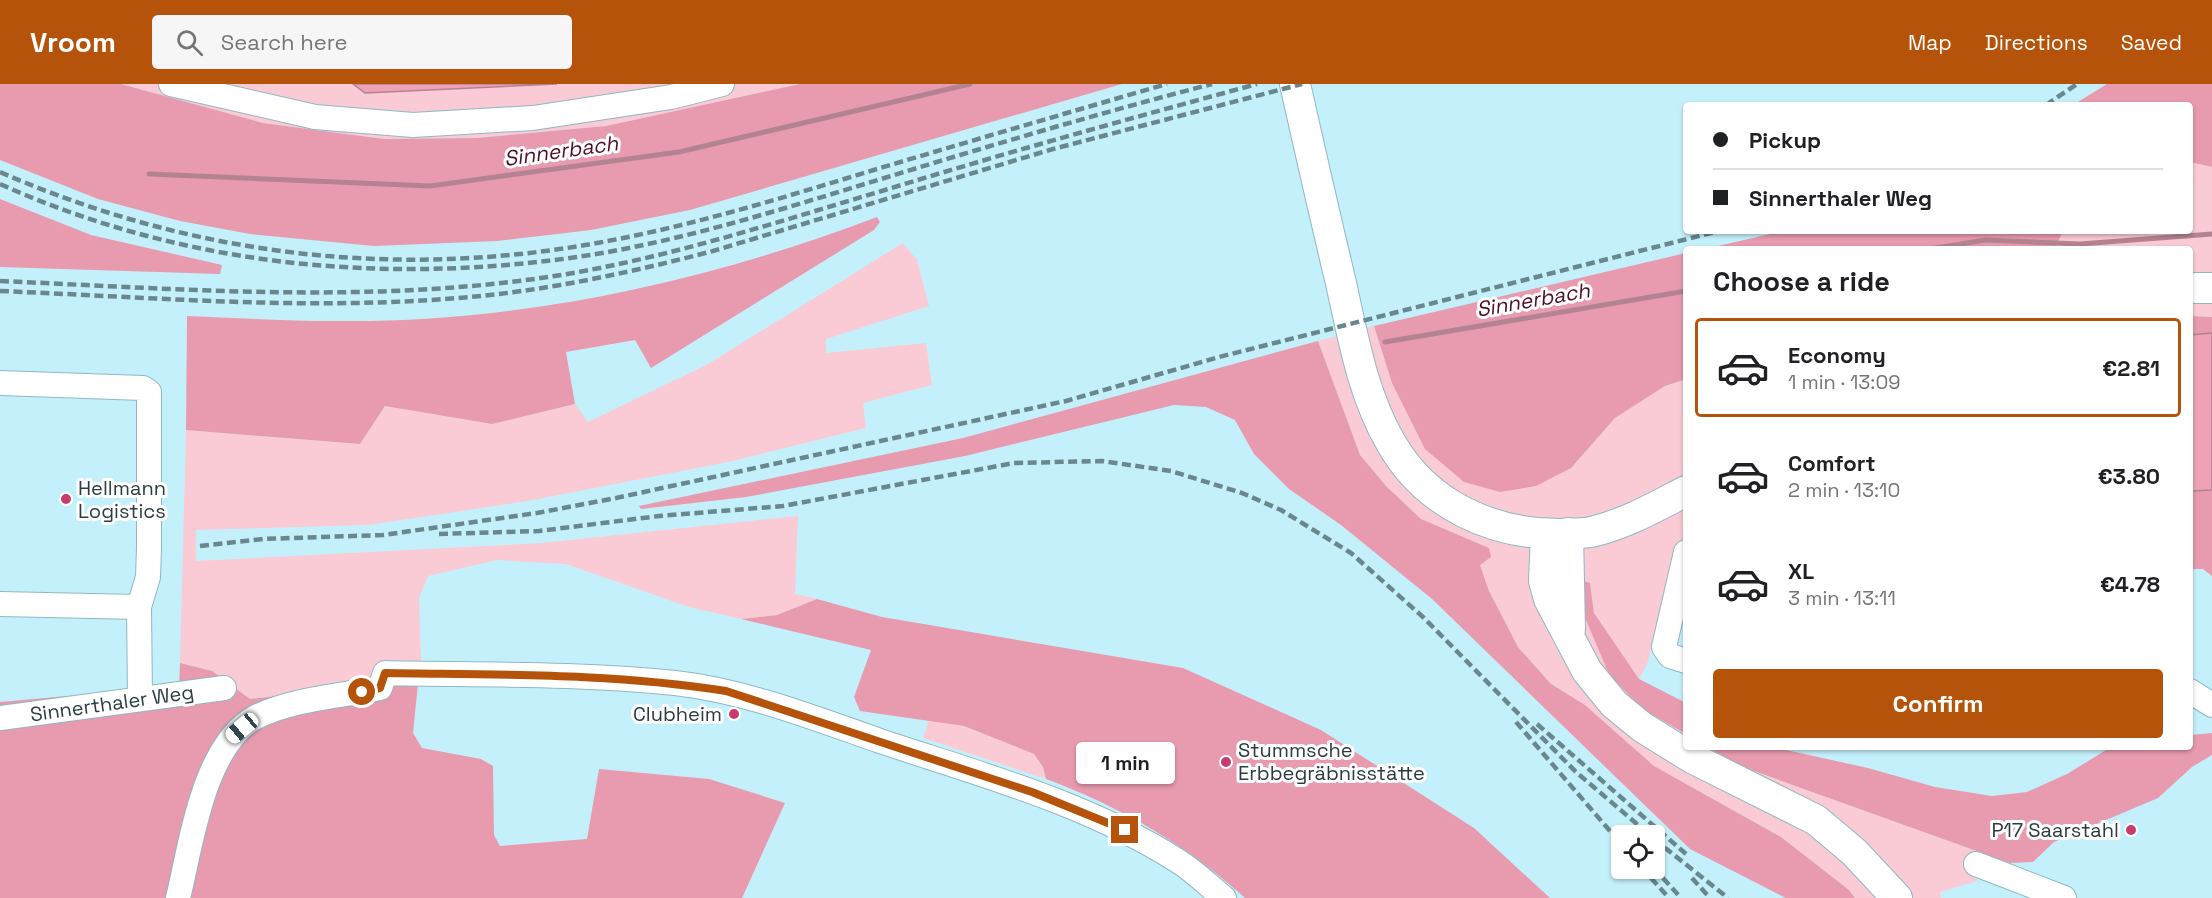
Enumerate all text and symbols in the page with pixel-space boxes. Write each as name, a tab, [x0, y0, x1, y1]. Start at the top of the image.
search box	[152, 15, 572, 69]
text: Vroom	[30, 24, 116, 60]
icon: search	[173, 26, 206, 59]
text: Search here	[221, 28, 348, 56]
text: Map	[1908, 29, 1952, 56]
text: Directions	[1985, 29, 2088, 56]
text: Saved	[2121, 29, 2182, 56]
text: Pickup	[1749, 126, 1821, 154]
water label: Sinnerbach	[502, 129, 621, 172]
text: Sinnerthaler Weg	[1749, 184, 1932, 212]
text: Choose a ride	[1713, 264, 1890, 299]
water label: Sinnerbach	[1474, 276, 1593, 323]
icon: car	[1716, 341, 1770, 395]
text: Economy	[1788, 341, 1886, 369]
text: €2.81	[2102, 354, 2160, 382]
text: 1 min · 13:09	[1788, 369, 1900, 395]
icon: car	[1716, 449, 1770, 503]
text: Comfort	[1788, 449, 1876, 477]
text: €3.80	[2098, 462, 2160, 490]
place label: Hellmann Logistics	[78, 475, 166, 524]
text: 2 min · 13:10	[1788, 477, 1900, 503]
marker: Hellmann Logistics	[59, 492, 73, 506]
icon: car	[1716, 557, 1770, 611]
text: XL	[1788, 557, 1814, 585]
text: €4.78	[2100, 570, 2160, 598]
text: 3 min · 13:11	[1788, 585, 1896, 611]
button: Confirm	[1713, 669, 2163, 738]
route start	[348, 678, 375, 705]
street label: Sinnerthaler Weg	[28, 679, 196, 727]
place label: Clubheim	[633, 701, 722, 727]
marker: Clubheim	[727, 707, 741, 721]
car	[222, 710, 262, 746]
place label: Stummsche Erbbegräbnisstätte	[1238, 737, 1425, 786]
callout: 1 min	[1076, 743, 1174, 785]
text: 1 min	[1101, 750, 1150, 776]
marker: Stummsche Erbbegräbnisstätte	[1219, 755, 1233, 769]
route end	[1111, 816, 1138, 843]
place label: P17 Saarstahl	[1991, 817, 2119, 843]
marker: P17 Saarstahl	[2124, 823, 2138, 837]
map controls	[1611, 825, 1665, 879]
button: locate	[1611, 825, 1665, 879]

